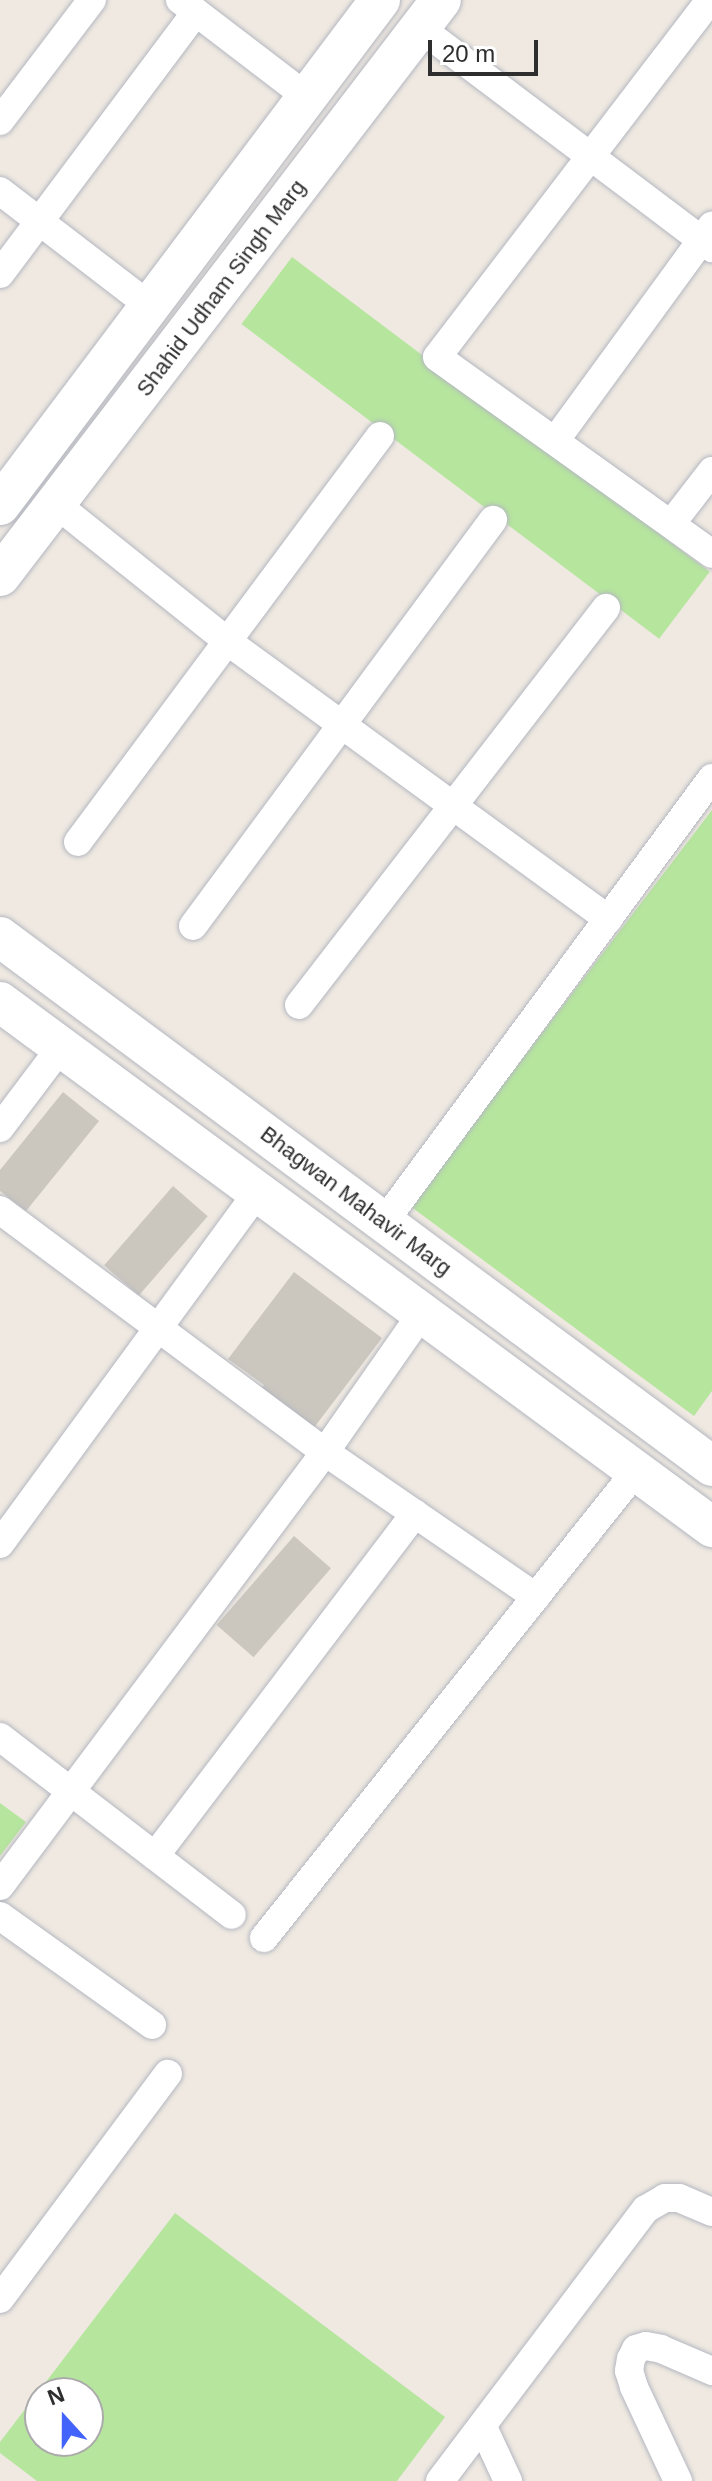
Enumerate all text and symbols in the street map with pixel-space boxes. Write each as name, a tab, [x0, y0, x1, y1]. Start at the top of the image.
scale bar	[432, 24, 542, 74]
text: 20 m	[442, 40, 495, 67]
street label: Shahid Udham Singh Marg	[131, 175, 311, 401]
street label: Bhagwan Mahavir Marg	[255, 1121, 457, 1281]
north arrow	[24, 2377, 104, 2457]
text: N	[44, 2381, 68, 2411]

